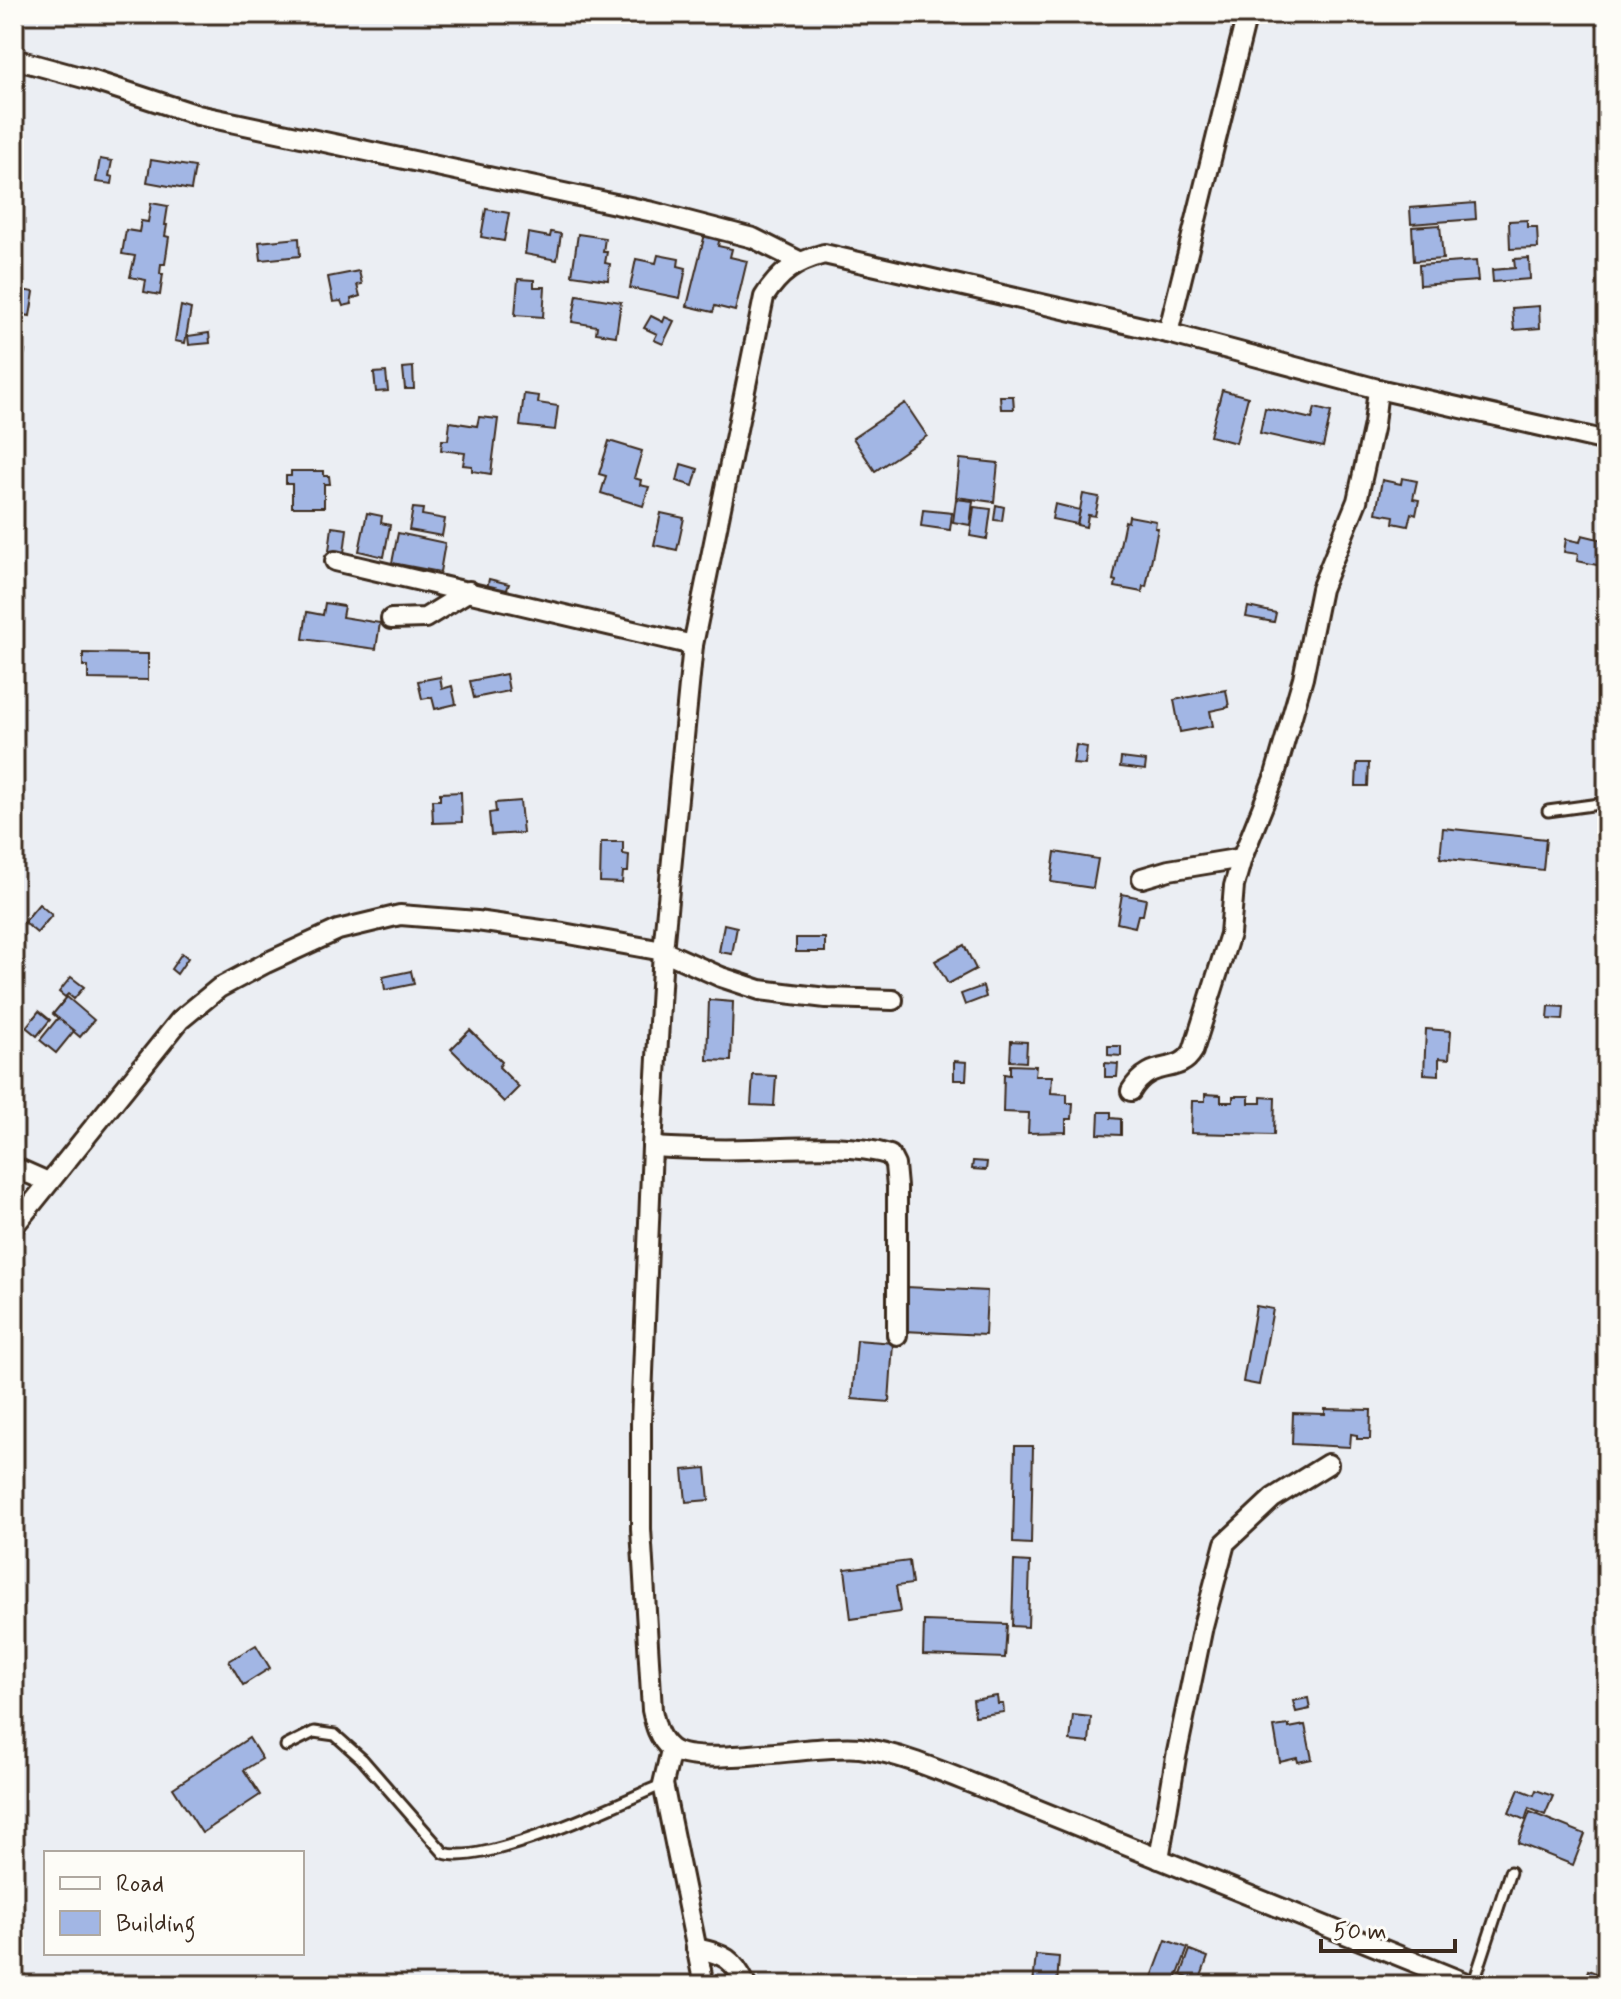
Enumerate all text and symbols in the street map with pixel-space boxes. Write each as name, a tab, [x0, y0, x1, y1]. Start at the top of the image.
legend	[44, 1851, 304, 1955]
text: Road	[116, 1869, 164, 1900]
scale bar	[1321, 1903, 1455, 1953]
text: Building	[116, 1909, 196, 1943]
text: 50 m	[1333, 1917, 1387, 1948]

